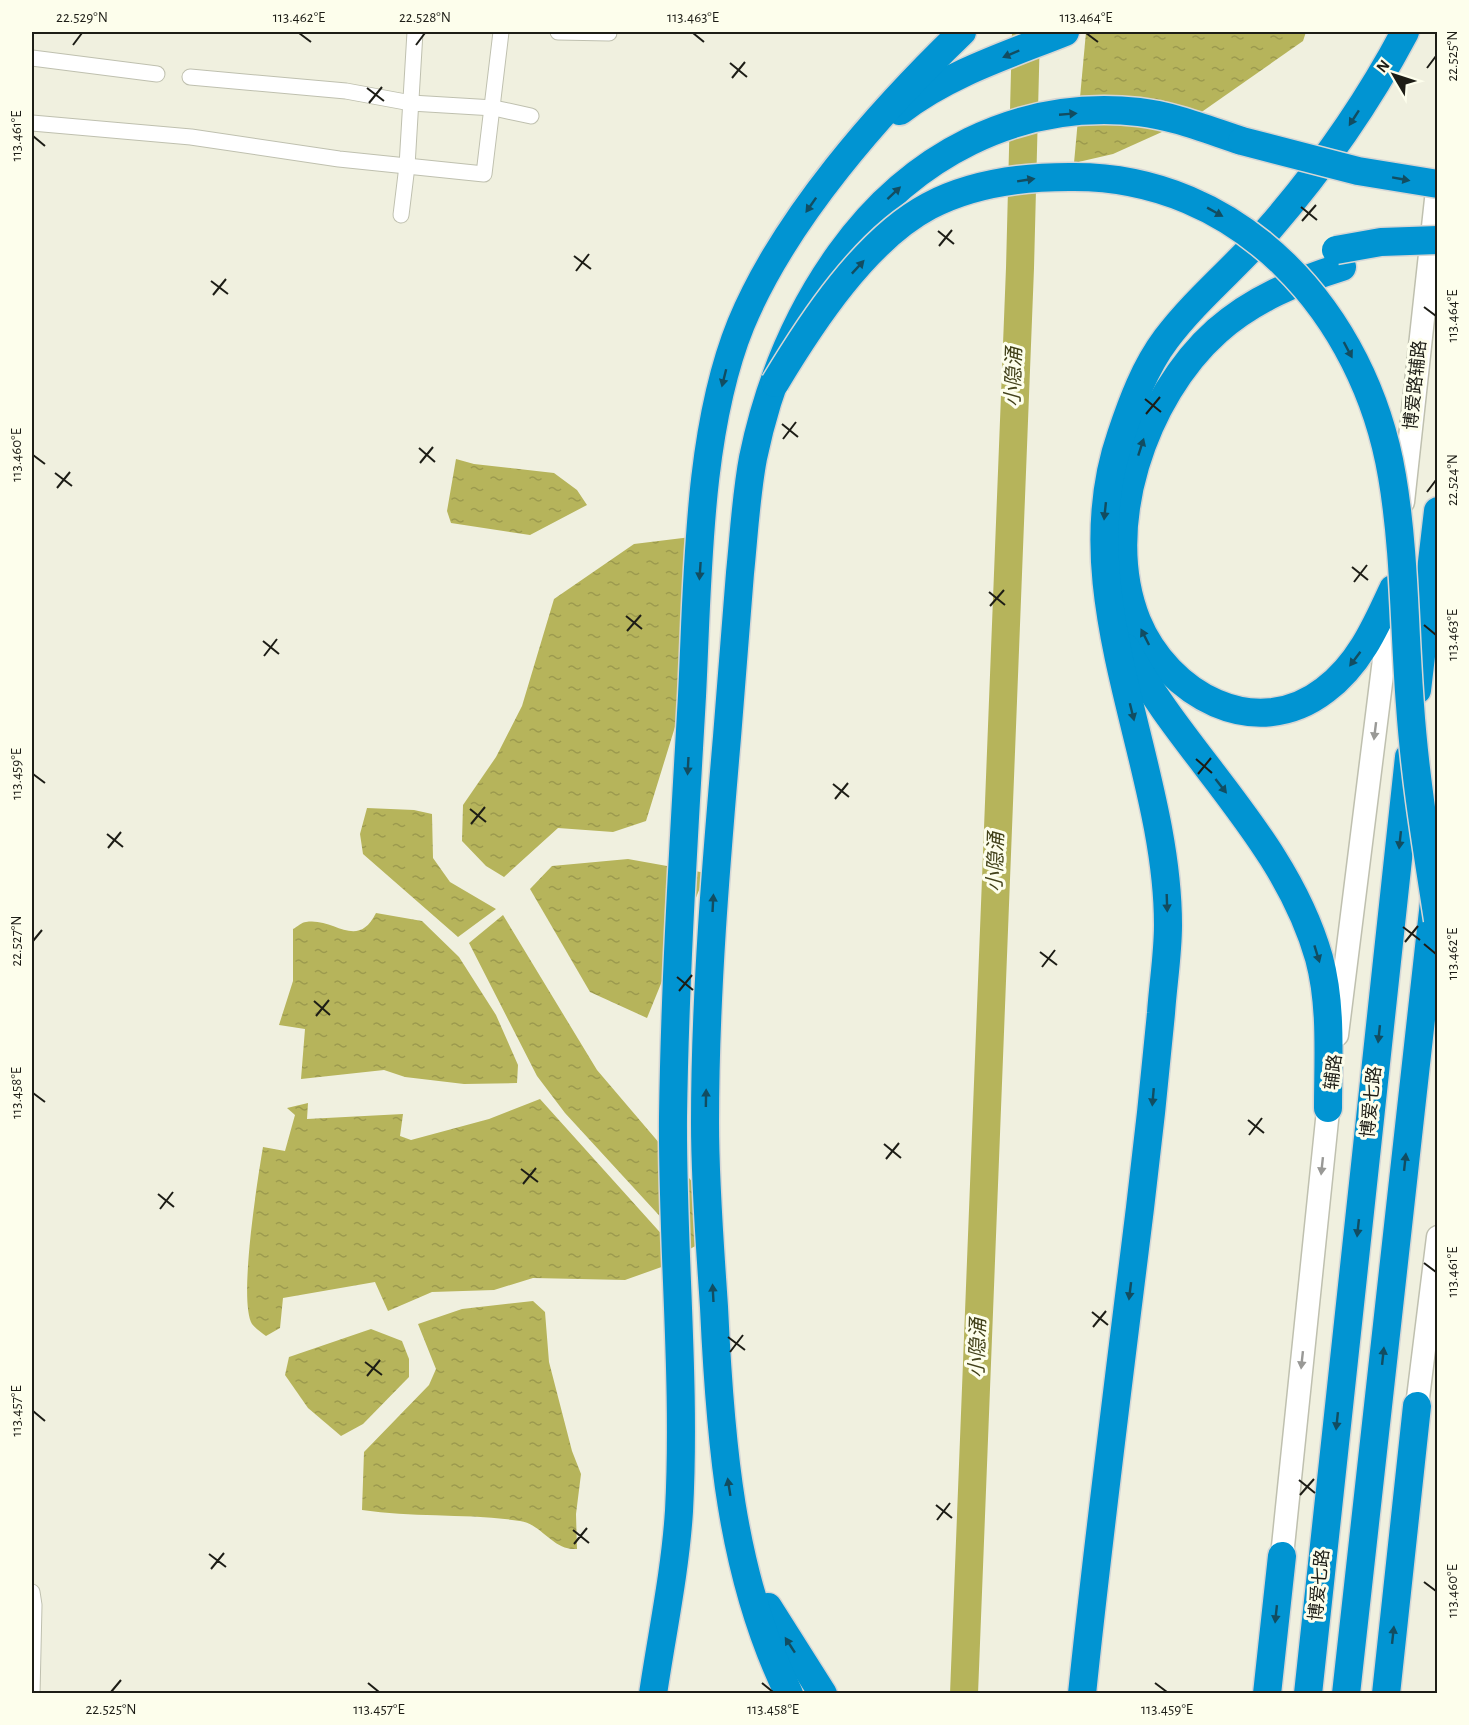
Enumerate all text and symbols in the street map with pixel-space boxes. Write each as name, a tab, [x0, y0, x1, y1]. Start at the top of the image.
text: 22.529°N	[56, 10, 108, 25]
text: 113.462°E	[273, 10, 325, 25]
text: 22.528°N	[399, 10, 451, 25]
text: 113.463°E	[667, 10, 719, 25]
text: 113.464°E	[1059, 10, 1113, 25]
text: 22.525°N	[1445, 30, 1460, 82]
north arrow	[1364, 45, 1424, 105]
one-way arrow	[1002, 50, 1020, 59]
text: N	[1373, 57, 1393, 76]
one-way arrow	[1058, 109, 1077, 119]
one-way arrow	[1348, 110, 1359, 126]
text: 113.461°E	[9, 111, 24, 162]
one-way arrow	[1391, 174, 1410, 183]
one-way arrow	[1016, 175, 1035, 184]
one-way arrow	[886, 186, 901, 200]
one-way arrow	[805, 197, 817, 213]
one-way arrow	[1206, 207, 1223, 217]
one-way arrow	[851, 260, 865, 275]
text: 113.464°E	[1445, 289, 1460, 343]
street label: 博爱路辅路	[1400, 339, 1430, 431]
one-way arrow	[1343, 342, 1353, 359]
water label: 小隐涌	[1002, 345, 1025, 407]
one-way arrow	[719, 369, 729, 387]
text: 113.460°E	[9, 428, 24, 482]
one-way arrow	[1137, 438, 1147, 456]
text: 22.524°N	[1445, 454, 1460, 506]
one-way arrow	[1100, 501, 1110, 520]
one-way arrow	[695, 562, 704, 581]
text: 113.463°E	[1445, 609, 1460, 661]
one-way arrow	[1140, 628, 1150, 645]
one-way arrow	[1349, 651, 1361, 667]
one-way arrow	[1127, 702, 1137, 721]
one-way arrow	[1371, 721, 1380, 740]
text: 113.459°E	[9, 748, 24, 800]
one-way arrow	[683, 756, 692, 775]
one-way arrow	[1215, 778, 1227, 793]
water label: 小隐涌	[984, 830, 1007, 892]
one-way arrow	[1395, 830, 1405, 849]
one-way arrow	[1163, 893, 1172, 912]
one-way arrow	[709, 894, 718, 913]
text: 22.527°N	[9, 915, 24, 967]
text: 113.462°E	[1445, 928, 1460, 980]
one-way arrow	[1313, 945, 1322, 963]
one-way arrow	[1374, 1024, 1384, 1043]
street label: 辅路	[1321, 1053, 1345, 1091]
street label: 博爱七路	[1357, 1065, 1385, 1139]
text: 113.458°E	[9, 1067, 24, 1119]
one-way arrow	[1148, 1088, 1158, 1107]
one-way arrow	[701, 1089, 710, 1108]
one-way arrow	[1400, 1153, 1410, 1172]
one-way arrow	[1317, 1157, 1327, 1176]
one-way arrow	[1353, 1218, 1363, 1237]
text: 113.461°E	[1445, 1247, 1460, 1298]
one-way arrow	[1125, 1281, 1135, 1300]
one-way arrow	[708, 1284, 717, 1303]
water label: 小隐涌	[966, 1316, 989, 1378]
one-way arrow	[1378, 1347, 1388, 1366]
one-way arrow	[1297, 1351, 1307, 1370]
text: 113.457°E	[9, 1385, 24, 1437]
one-way arrow	[1332, 1412, 1341, 1431]
one-way arrow	[725, 1478, 734, 1497]
street label: 博爱七路	[1305, 1548, 1333, 1622]
text: 113.460°E	[1445, 1564, 1460, 1618]
one-way arrow	[1271, 1605, 1281, 1624]
one-way arrow	[1388, 1626, 1397, 1645]
one-way arrow	[785, 1637, 796, 1653]
text: 22.525°N	[85, 1702, 137, 1717]
text: 113.457°E	[353, 1702, 405, 1717]
text: 113.458°E	[747, 1702, 799, 1717]
text: 113.459°E	[1141, 1702, 1193, 1717]

